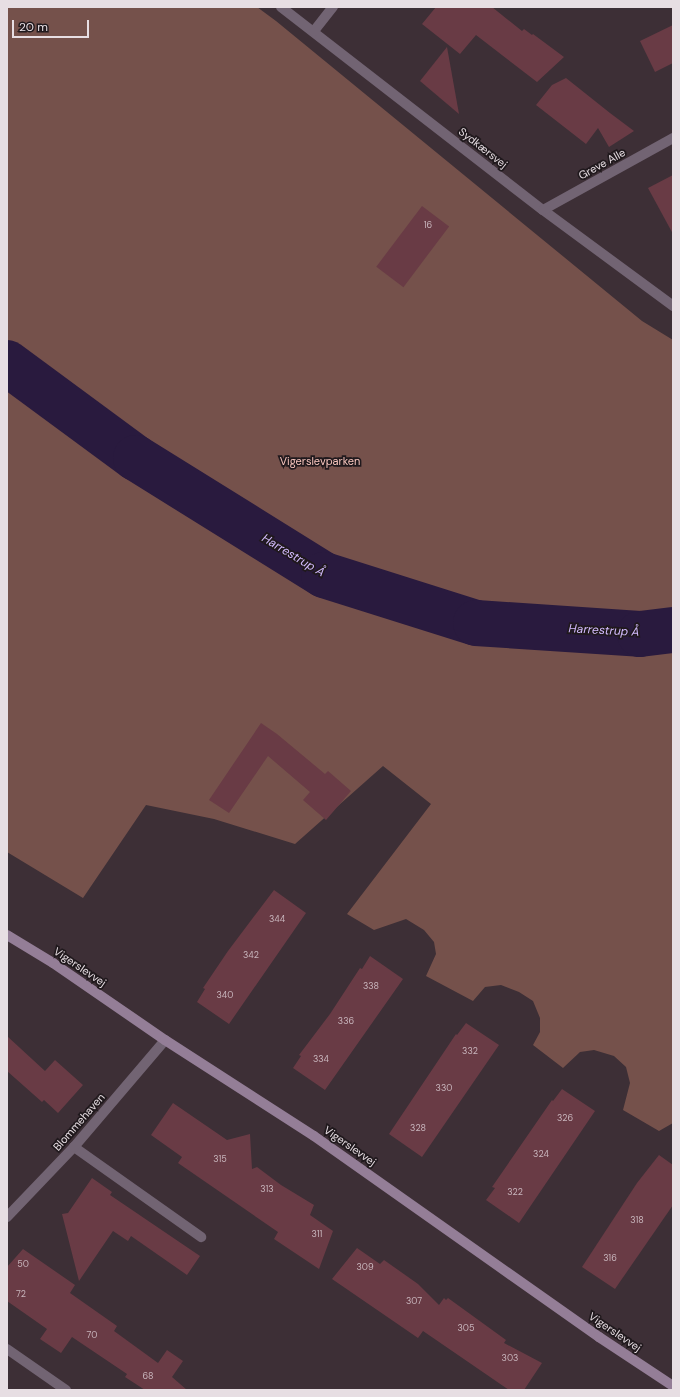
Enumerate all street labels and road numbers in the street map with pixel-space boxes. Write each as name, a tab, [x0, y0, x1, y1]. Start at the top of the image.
street label: Sydkærsvej	[456, 125, 510, 171]
street label: Greve Alle	[576, 146, 628, 182]
street label: Vigerslevvej	[51, 945, 109, 989]
street label: Blommehaven	[51, 1091, 107, 1153]
street label: Vigerslevvej	[321, 1123, 379, 1169]
street label: Vigerslevvej	[586, 1310, 644, 1354]

